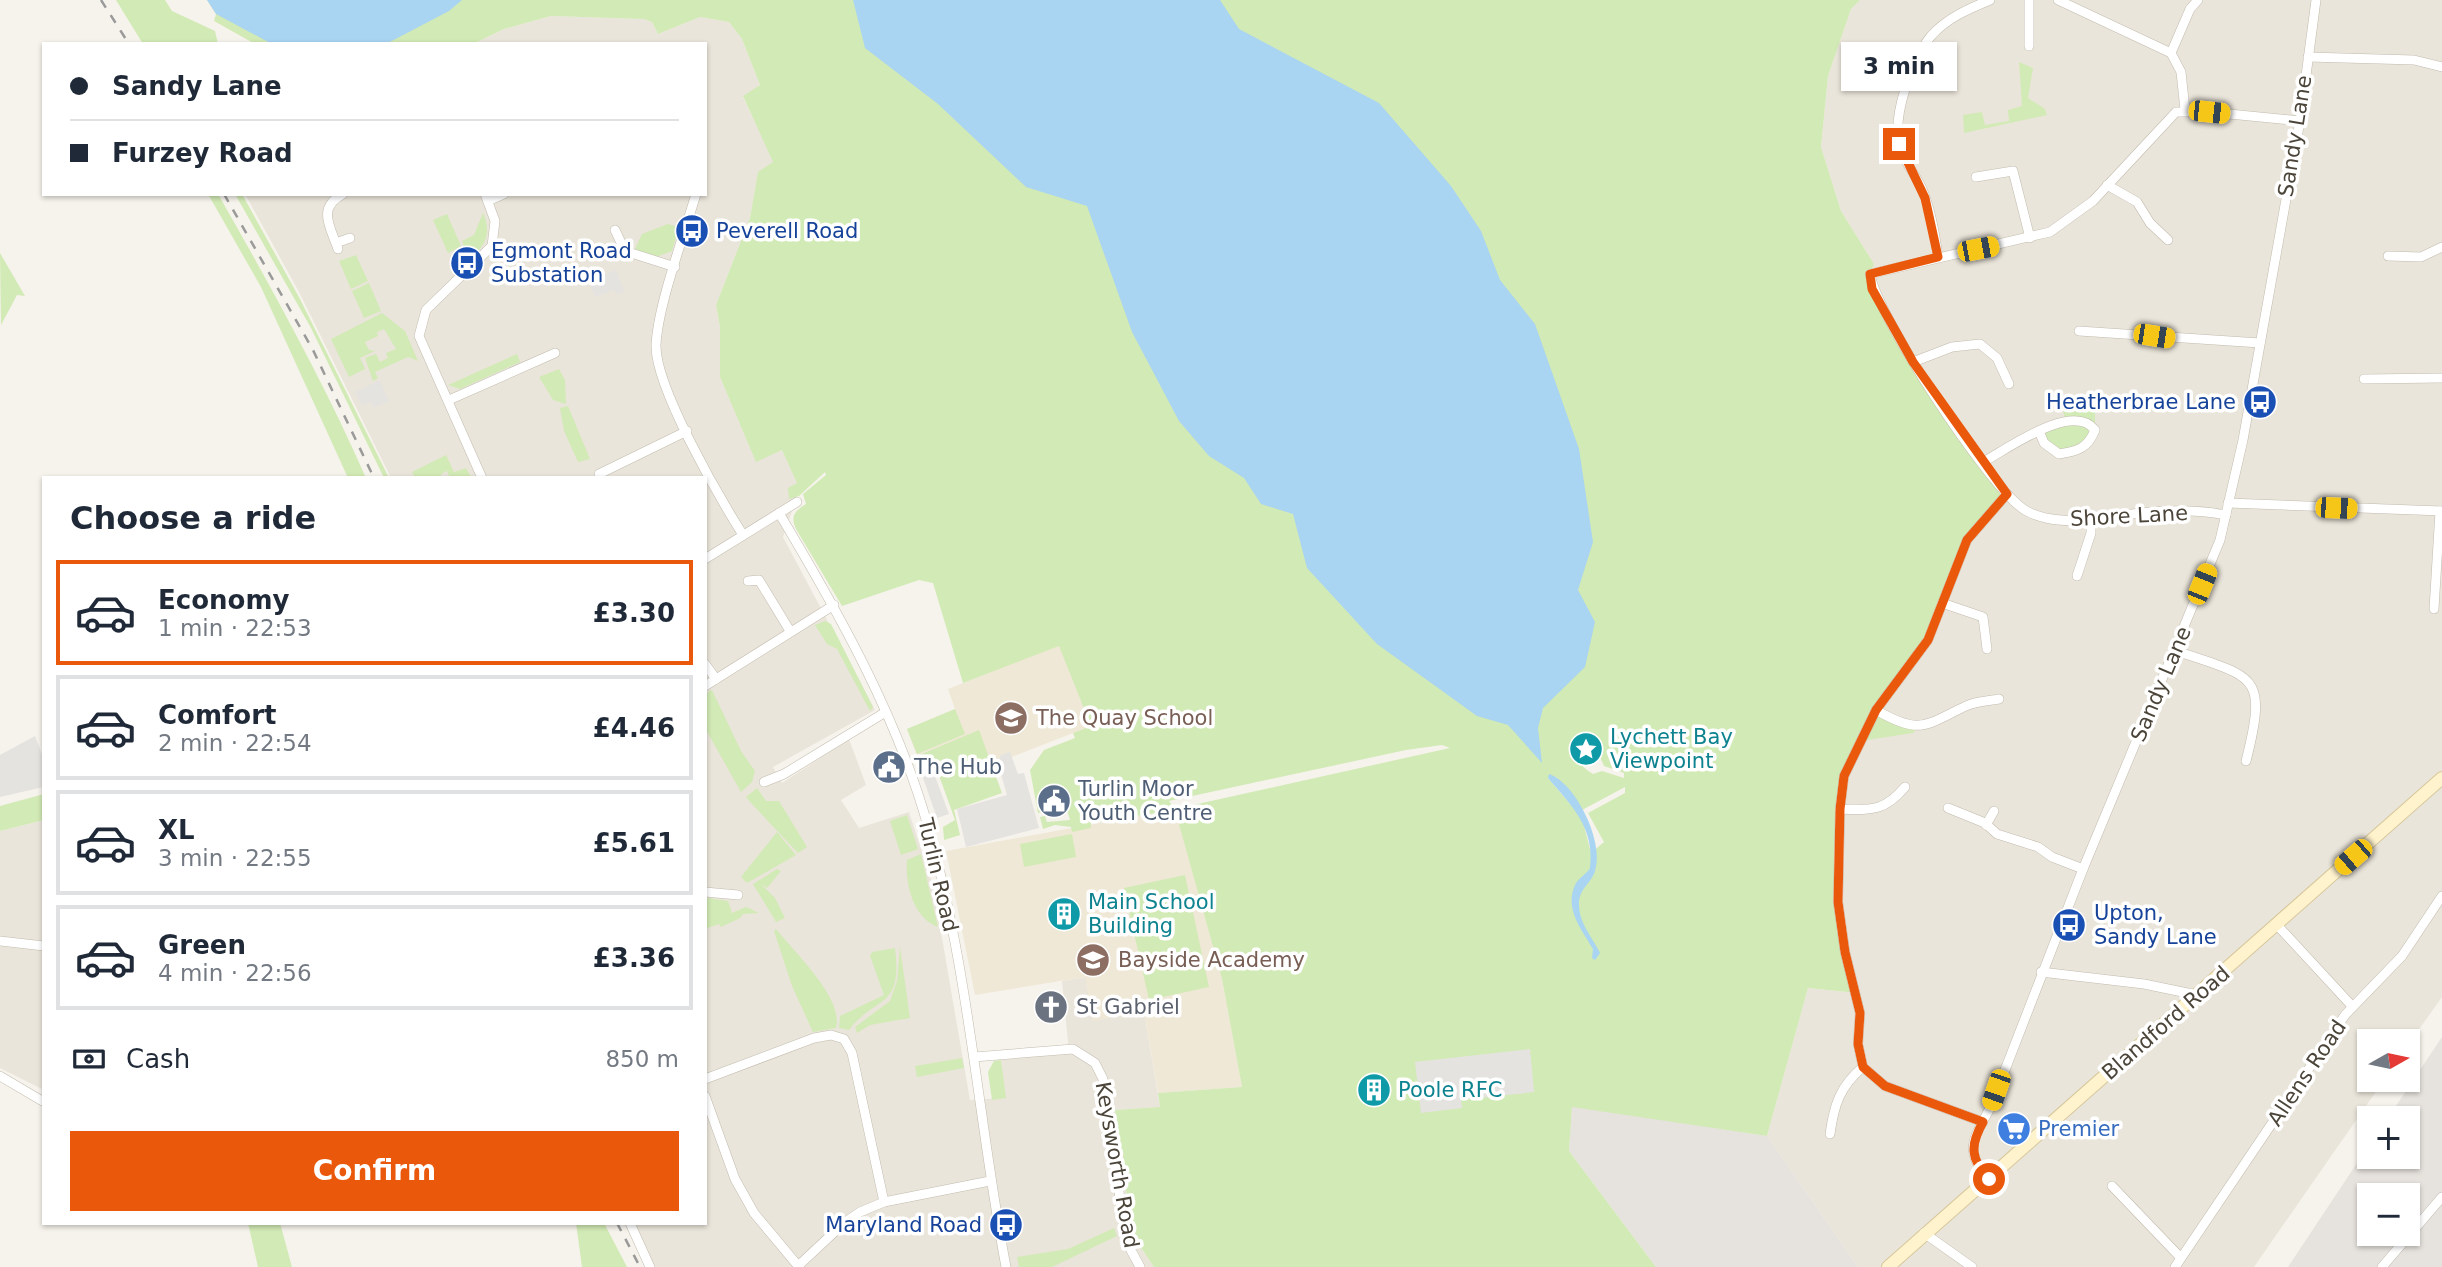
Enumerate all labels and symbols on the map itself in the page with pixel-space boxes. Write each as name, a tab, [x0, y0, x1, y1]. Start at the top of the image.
callout: 3 min	[1841, 43, 1957, 92]
street label: Sandy Lane	[2274, 74, 2316, 198]
car	[2188, 99, 2231, 125]
route end	[1883, 128, 1915, 160]
bus stop icon: Peverell Road	[673, 212, 711, 250]
place label: Peverell Road	[716, 219, 858, 243]
car	[1956, 235, 2001, 263]
place label: Egmont Road Substation	[491, 239, 632, 287]
bus stop icon: Egmont Road Substation	[448, 244, 486, 282]
car	[2132, 322, 2177, 350]
bus stop icon: Heatherbrae Lane	[2241, 383, 2279, 421]
place label: Heatherbrae Lane	[2046, 390, 2236, 414]
car	[2315, 497, 2358, 519]
street label: Shore Lane	[2069, 501, 2189, 531]
car	[2185, 561, 2220, 607]
street label: Sandy Lane	[2126, 623, 2196, 745]
school or university icon: The Quay School	[992, 699, 1030, 737]
place label: The Quay School	[1035, 706, 1213, 730]
place label: Lychett Bay Viewpoint	[1610, 725, 1733, 773]
place icon: Lychett Bay Viewpoint	[1567, 730, 1605, 768]
public building icon: The Hub	[870, 748, 908, 786]
place label: The Hub	[913, 755, 1002, 779]
place label: Turlin Moor Youth Centre	[1077, 777, 1213, 825]
public building icon: Turlin Moor Youth Centre	[1035, 782, 1073, 820]
street label: Turlin Road	[913, 815, 963, 934]
car	[2331, 835, 2376, 879]
place label: Main School Building	[1088, 890, 1215, 938]
building icon: Main School Building	[1045, 895, 1083, 933]
place label: Upton, Sandy Lane	[2094, 901, 2217, 949]
bus stop icon: Upton, Sandy Lane	[2050, 906, 2088, 944]
school or university icon: Bayside Academy	[1074, 941, 1112, 979]
place label: Bayside Academy	[1118, 948, 1305, 972]
street label: Blandford Road	[2097, 961, 2235, 1085]
church icon: St Gabriel	[1032, 988, 1070, 1026]
place label: St Gabriel	[1076, 995, 1180, 1019]
street label: Allens Road	[2263, 1015, 2351, 1131]
north arrow	[2357, 1029, 2420, 1092]
car	[1980, 1067, 2013, 1113]
building icon: Poole RFC	[1355, 1071, 1393, 1109]
place label: Poole RFC	[1398, 1078, 1502, 1102]
street label: Keysworth Road	[1091, 1080, 1143, 1250]
supermarket icon: Premier	[1995, 1110, 2033, 1148]
place label: Premier	[2038, 1117, 2120, 1141]
route start	[1973, 1163, 2005, 1195]
bus stop icon: Maryland Road	[987, 1206, 1025, 1244]
place label: Maryland Road	[825, 1213, 982, 1237]

